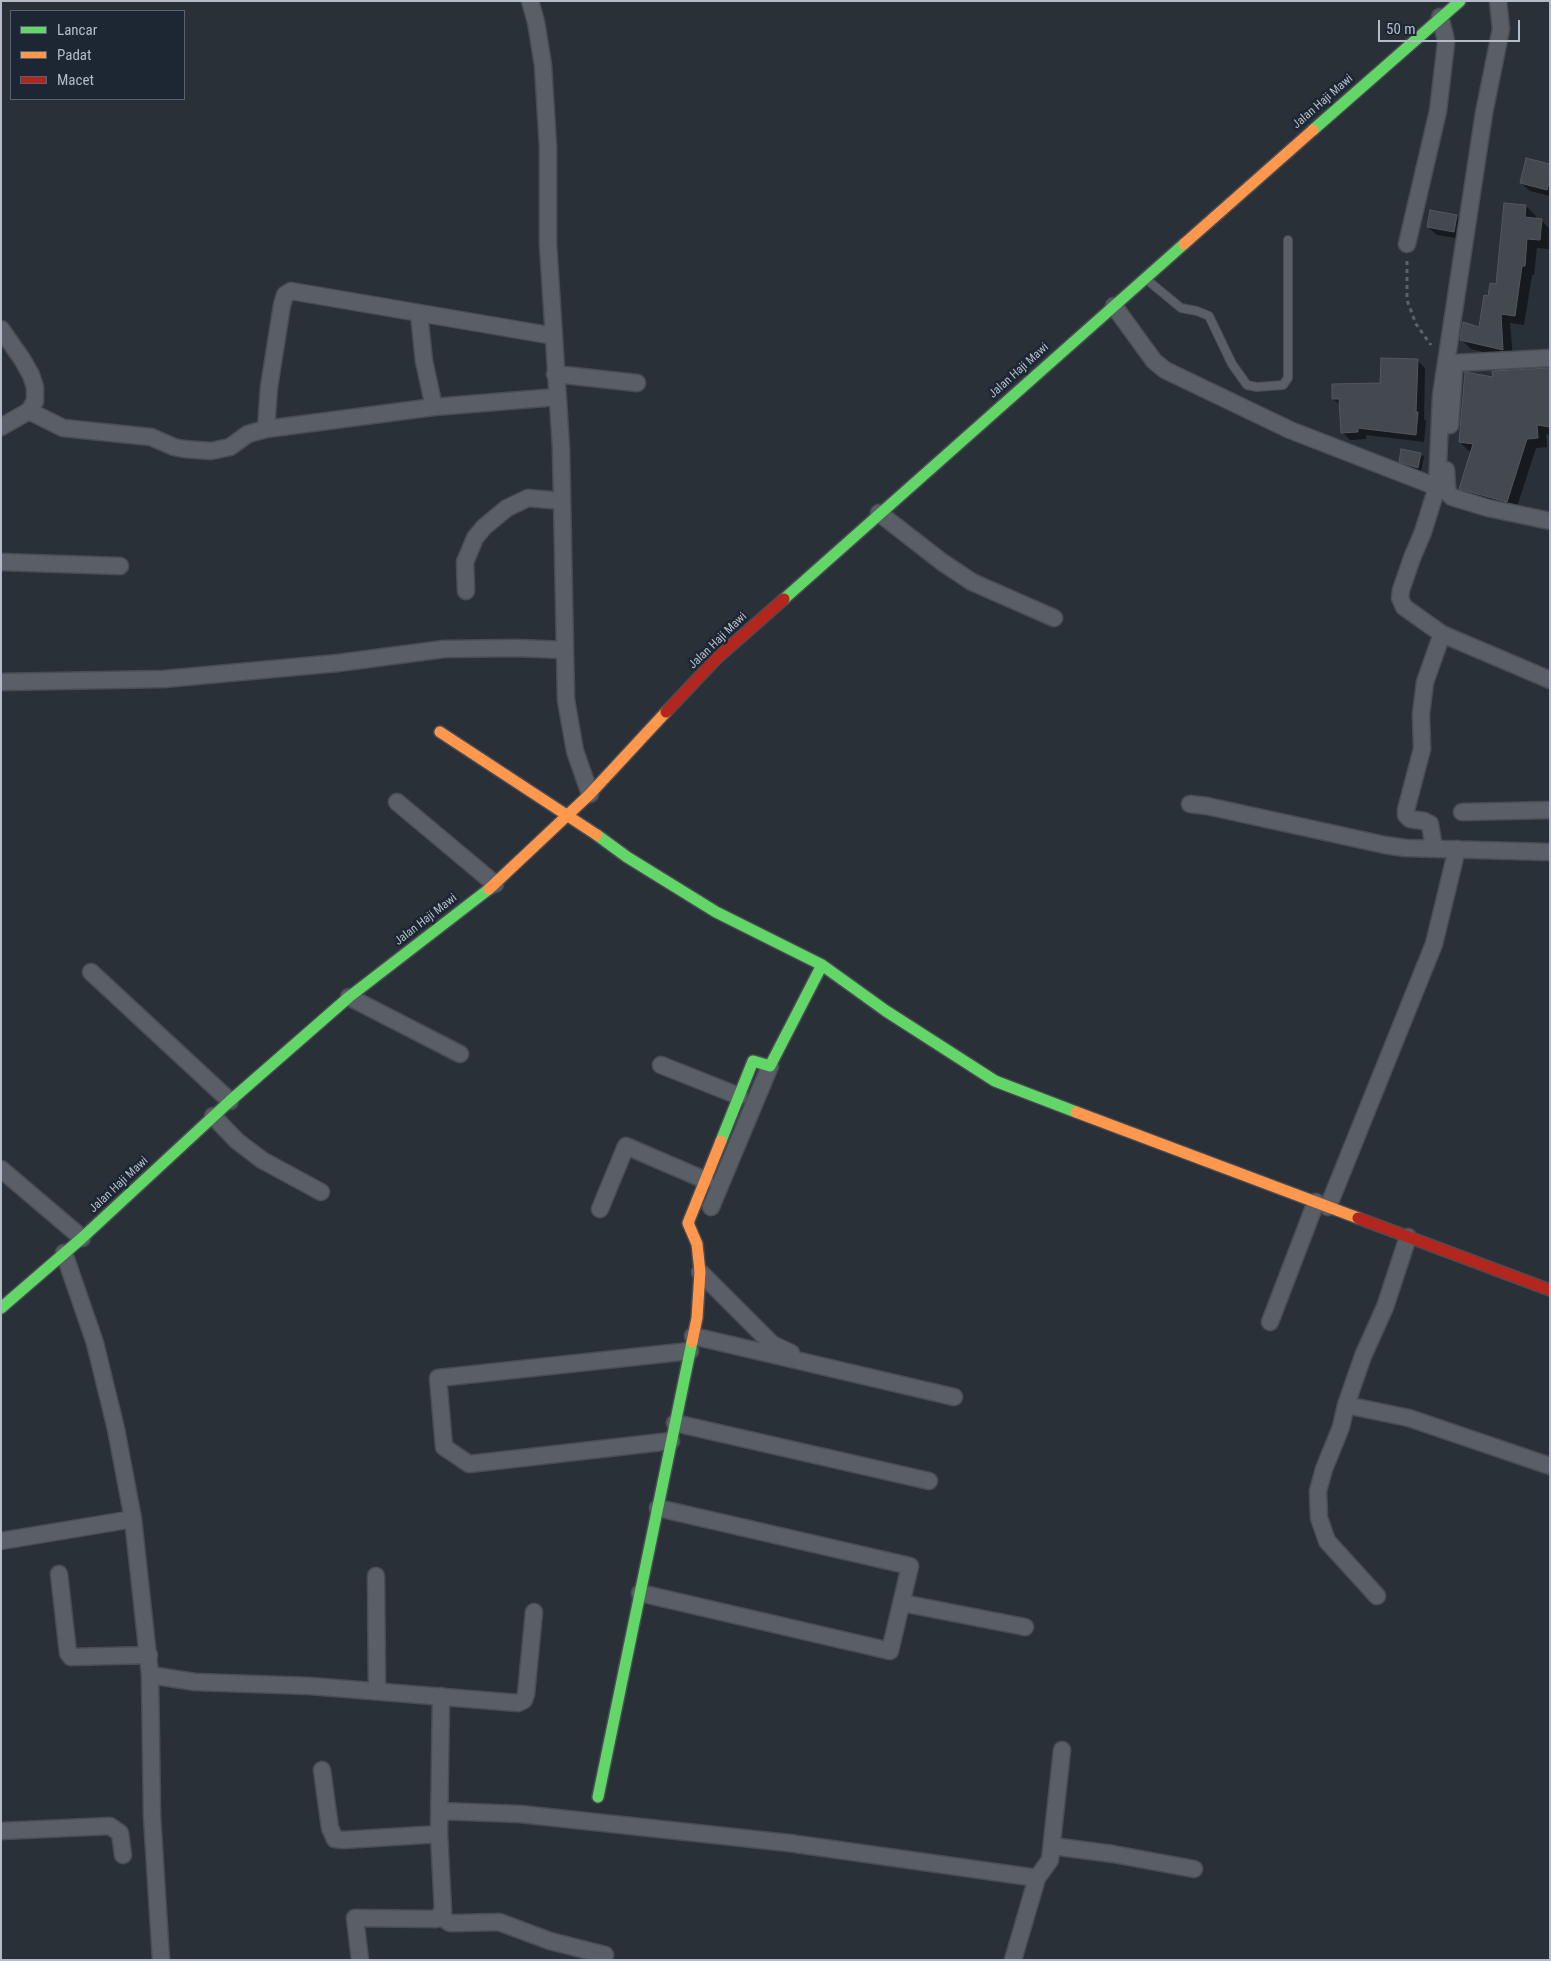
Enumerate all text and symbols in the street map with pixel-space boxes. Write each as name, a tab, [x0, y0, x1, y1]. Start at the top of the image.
legend	[10, 10, 185, 100]
scale bar	[1381, 10, 1524, 42]
text: 50 m	[1386, 20, 1416, 38]
text: Lancar	[57, 21, 97, 39]
text: Padat	[57, 46, 91, 64]
text: Macet	[57, 71, 94, 89]
street label: Jalan Haji Mawi	[1290, 72, 1356, 132]
street label: Jalan Haji Mawi	[986, 340, 1052, 402]
street label: Jalan Haji Mawi	[686, 610, 750, 672]
street label: Jalan Haji Mawi	[392, 891, 460, 949]
street label: Jalan Haji Mawi	[87, 1154, 151, 1216]

